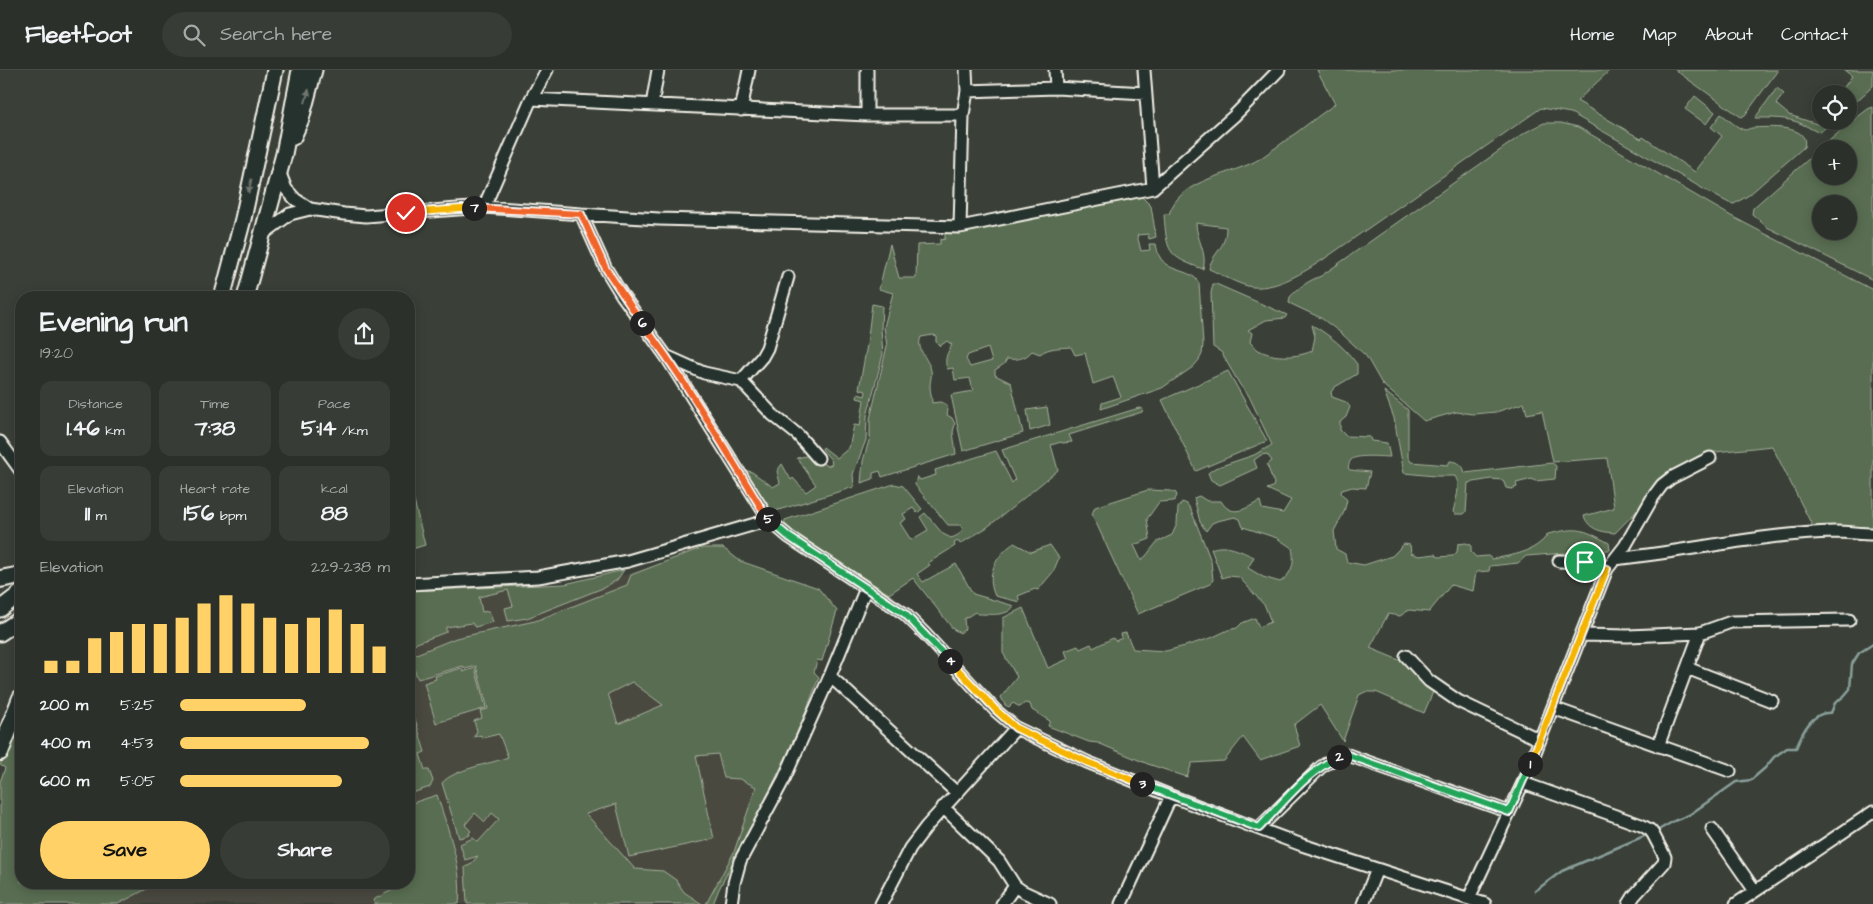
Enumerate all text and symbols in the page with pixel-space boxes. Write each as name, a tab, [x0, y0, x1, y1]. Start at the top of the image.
search box	[162, 12, 512, 57]
text: Fleetfoot	[25, 18, 132, 52]
icon: search	[180, 21, 208, 49]
text: Search here	[220, 21, 332, 48]
text: Home	[1570, 22, 1615, 47]
text: Map	[1643, 22, 1677, 47]
text: About	[1705, 22, 1753, 47]
text: Contact	[1781, 22, 1848, 47]
map controls	[1812, 85, 1857, 240]
button: locate	[1812, 85, 1857, 130]
one-way arrow	[304, 89, 312, 104]
button: +	[1812, 140, 1857, 185]
one-way arrow	[246, 178, 254, 194]
pin	[385, 192, 427, 234]
button: −	[1812, 195, 1857, 240]
pin: 7	[462, 196, 486, 220]
text: 7	[470, 198, 479, 218]
icon: check	[392, 199, 420, 227]
text: Evening run	[40, 303, 188, 342]
button: share	[338, 308, 390, 360]
pin: 6	[630, 310, 654, 336]
text: 6	[638, 313, 647, 333]
text: 19:20	[40, 342, 73, 364]
text: Distance	[68, 394, 123, 414]
text: Time	[200, 394, 230, 414]
text: Pace	[318, 394, 351, 414]
text: 1.46	[67, 414, 100, 443]
text: 7:38	[195, 414, 235, 443]
text: 5:14	[301, 414, 336, 443]
text: km	[100, 421, 125, 441]
text: /km	[336, 421, 368, 441]
text: Elevation	[68, 479, 123, 499]
text: Heart rate	[180, 479, 250, 499]
text: kcal	[321, 479, 348, 499]
text: 11	[85, 499, 90, 528]
text: 156	[184, 499, 214, 528]
text: 88	[321, 499, 348, 528]
text: m	[90, 506, 107, 526]
text: bpm	[214, 506, 246, 526]
pin: 5	[756, 506, 780, 532]
text: 5	[764, 509, 773, 529]
pin	[1564, 541, 1606, 583]
icon: arrive	[1571, 548, 1599, 576]
text: Elevation	[40, 556, 103, 578]
text: 229–238 m	[311, 556, 390, 578]
pin: 4	[938, 648, 962, 674]
text: 4	[946, 651, 955, 671]
text: 200 m	[40, 694, 88, 716]
text: 5:25	[120, 694, 154, 716]
text: 400 m	[40, 732, 90, 754]
text: 4:53	[120, 732, 153, 754]
pin: 2	[1326, 744, 1352, 770]
text: 2	[1335, 747, 1344, 767]
pin: 1	[1518, 752, 1542, 776]
text: 1	[1530, 754, 1531, 774]
text: 600 m	[40, 770, 89, 792]
text: 5:05	[120, 770, 155, 792]
pin: 3	[1130, 772, 1154, 796]
text: 3	[1139, 774, 1146, 794]
button: Save	[40, 821, 210, 879]
button: Share	[220, 821, 390, 879]

